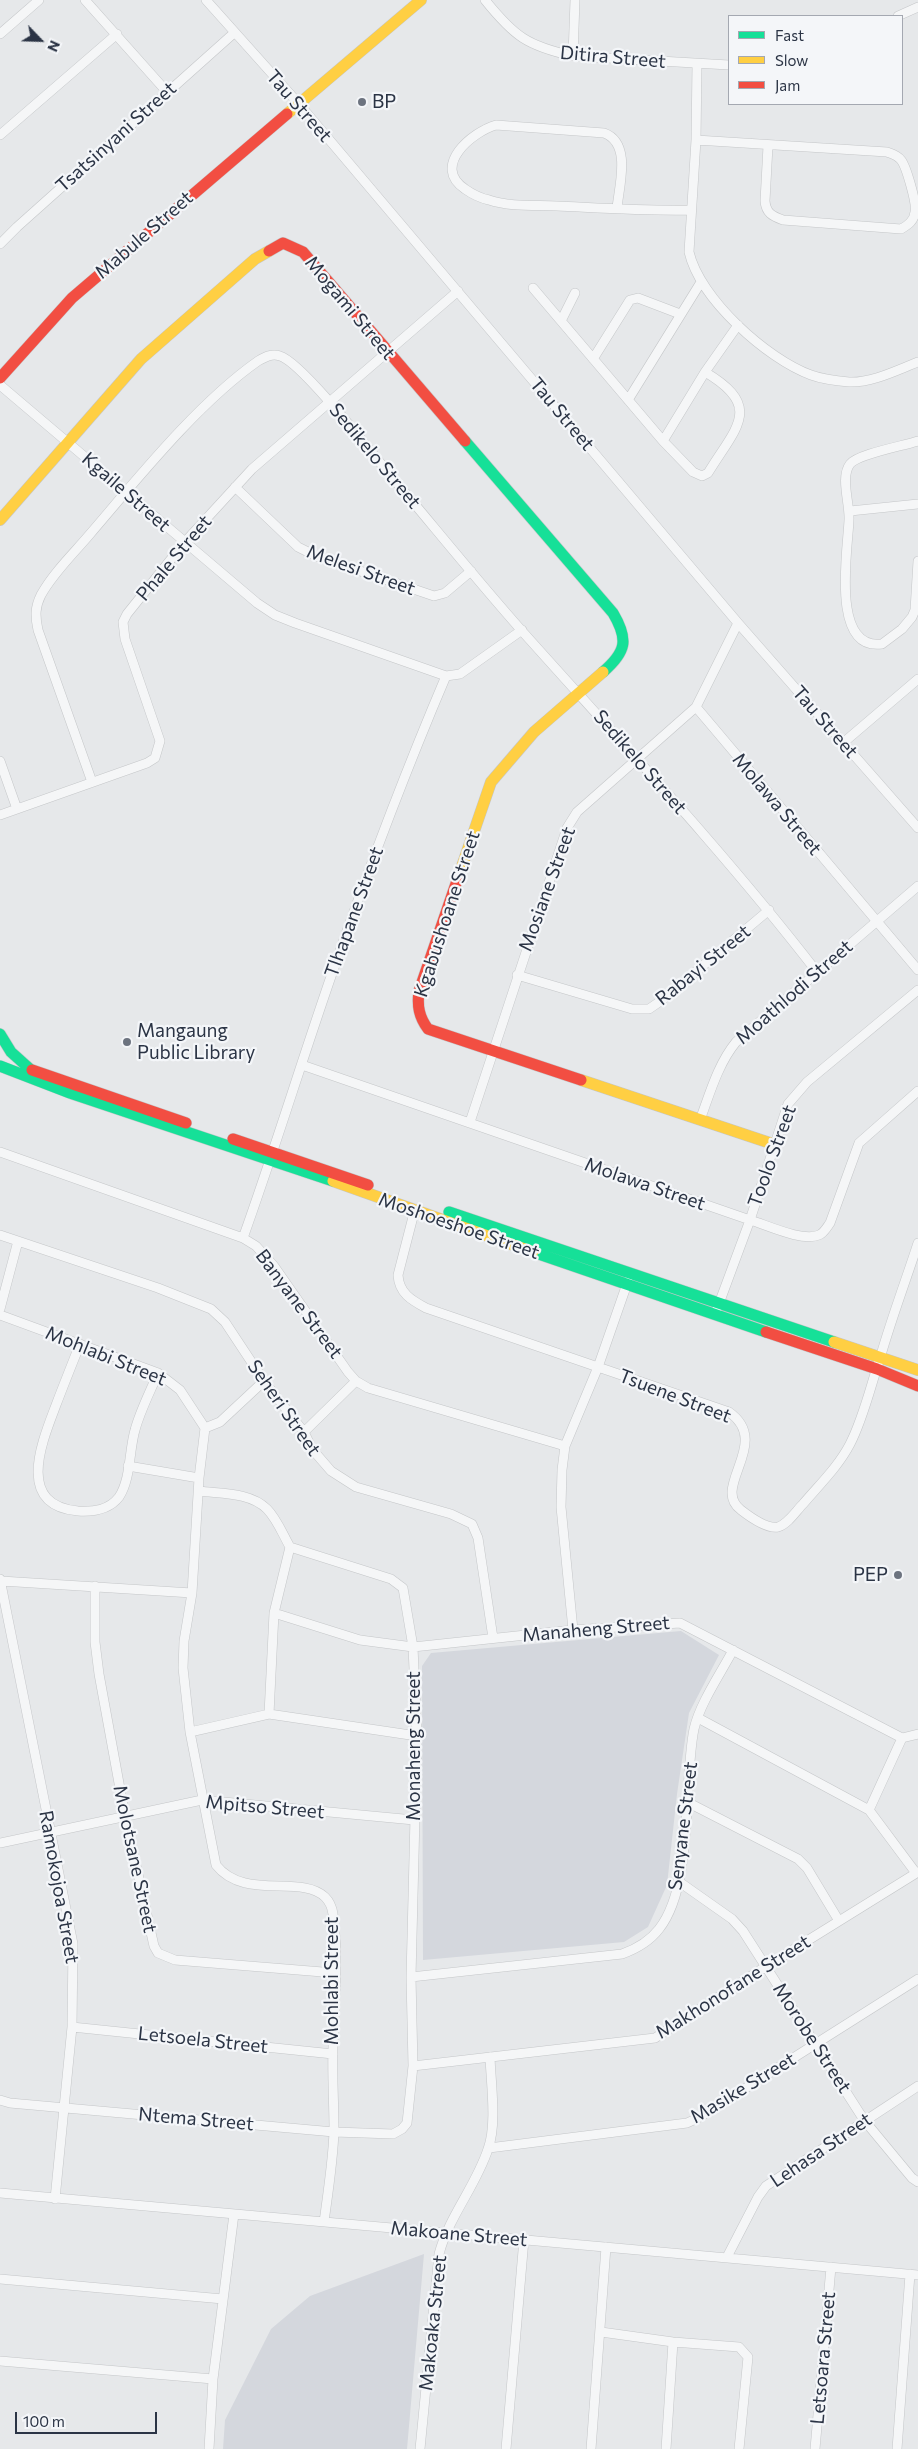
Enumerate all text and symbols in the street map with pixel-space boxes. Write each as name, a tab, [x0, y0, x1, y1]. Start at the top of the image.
north arrow	[15, 15, 65, 65]
legend	[728, 15, 903, 105]
text: Fast	[775, 26, 804, 44]
text: N	[44, 38, 64, 55]
street label: Ditira Street	[559, 41, 667, 73]
text: Slow	[775, 51, 808, 69]
street label: Tau Street	[261, 65, 337, 147]
text: Jam	[775, 76, 800, 94]
street label: Tsatsinyani Street	[51, 77, 181, 197]
place label: BP	[372, 91, 396, 113]
marker: BP	[356, 96, 368, 108]
street label: Mabule Street	[90, 186, 198, 284]
street label: Mogami Street	[300, 251, 400, 365]
street label: Tau Street	[525, 373, 599, 455]
street label: Sedikelo Street	[324, 399, 426, 513]
street label: Kgaile Street	[77, 447, 175, 537]
street label: Phale Street	[132, 510, 216, 606]
street label: Melesi Street	[304, 540, 418, 600]
street label: Tau Street	[787, 681, 863, 763]
street label: Sedikelo Street	[589, 705, 691, 819]
street label: Molawa Street	[728, 748, 826, 860]
street label: Mosiane Street	[514, 824, 580, 954]
street label: Kgabushoane Street	[409, 828, 485, 1000]
street label: Tlhapane Street	[320, 844, 388, 980]
street label: Rabayi Street	[651, 920, 755, 1010]
street label: Moathlodi Street	[731, 935, 857, 1049]
place label: Mangaung Public Library	[137, 1020, 255, 1064]
marker: Mangaung Public Library	[121, 1036, 133, 1048]
street label: Toolo Street	[743, 1102, 801, 1210]
street label: Molawa Street	[582, 1153, 708, 1215]
street label: Moshoeshoe Street	[376, 1188, 542, 1264]
street label: Banyane Street	[251, 1245, 347, 1363]
street label: Mohlabi Street	[42, 1321, 170, 1391]
street label: Seheri Street	[243, 1356, 325, 1460]
street label: Tsuene Street	[616, 1364, 734, 1428]
place label: PEP	[853, 1564, 888, 1586]
marker: PEP	[892, 1569, 904, 1581]
street label: Manaheng Street	[521, 1611, 671, 1647]
street label: Monaheng Street	[403, 1671, 425, 1821]
street label: Senyane Street	[664, 1760, 702, 1892]
street label: Molotsane Street	[108, 1783, 162, 1935]
street label: Mpitso Street	[205, 1790, 325, 1824]
street label: Ramokojoa Street	[34, 1809, 84, 1965]
street label: Mohlabi Street	[321, 1917, 343, 2045]
street label: Makhonofane Street	[651, 1930, 815, 2044]
street label: Morobe Street	[768, 1979, 856, 2097]
street label: Letsoela Street	[137, 2022, 269, 2058]
street label: Masike Street	[686, 2048, 800, 2128]
street label: Ntema Street	[137, 2103, 255, 2135]
street label: Lehasa Street	[766, 2108, 876, 2192]
street label: Makoane Street	[390, 2217, 528, 2251]
street label: Makoaka Street	[415, 2254, 451, 2392]
street label: Letsoara Street	[806, 2291, 840, 2425]
scale bar	[18, 2402, 160, 2434]
text: 100 m	[23, 2412, 65, 2430]

